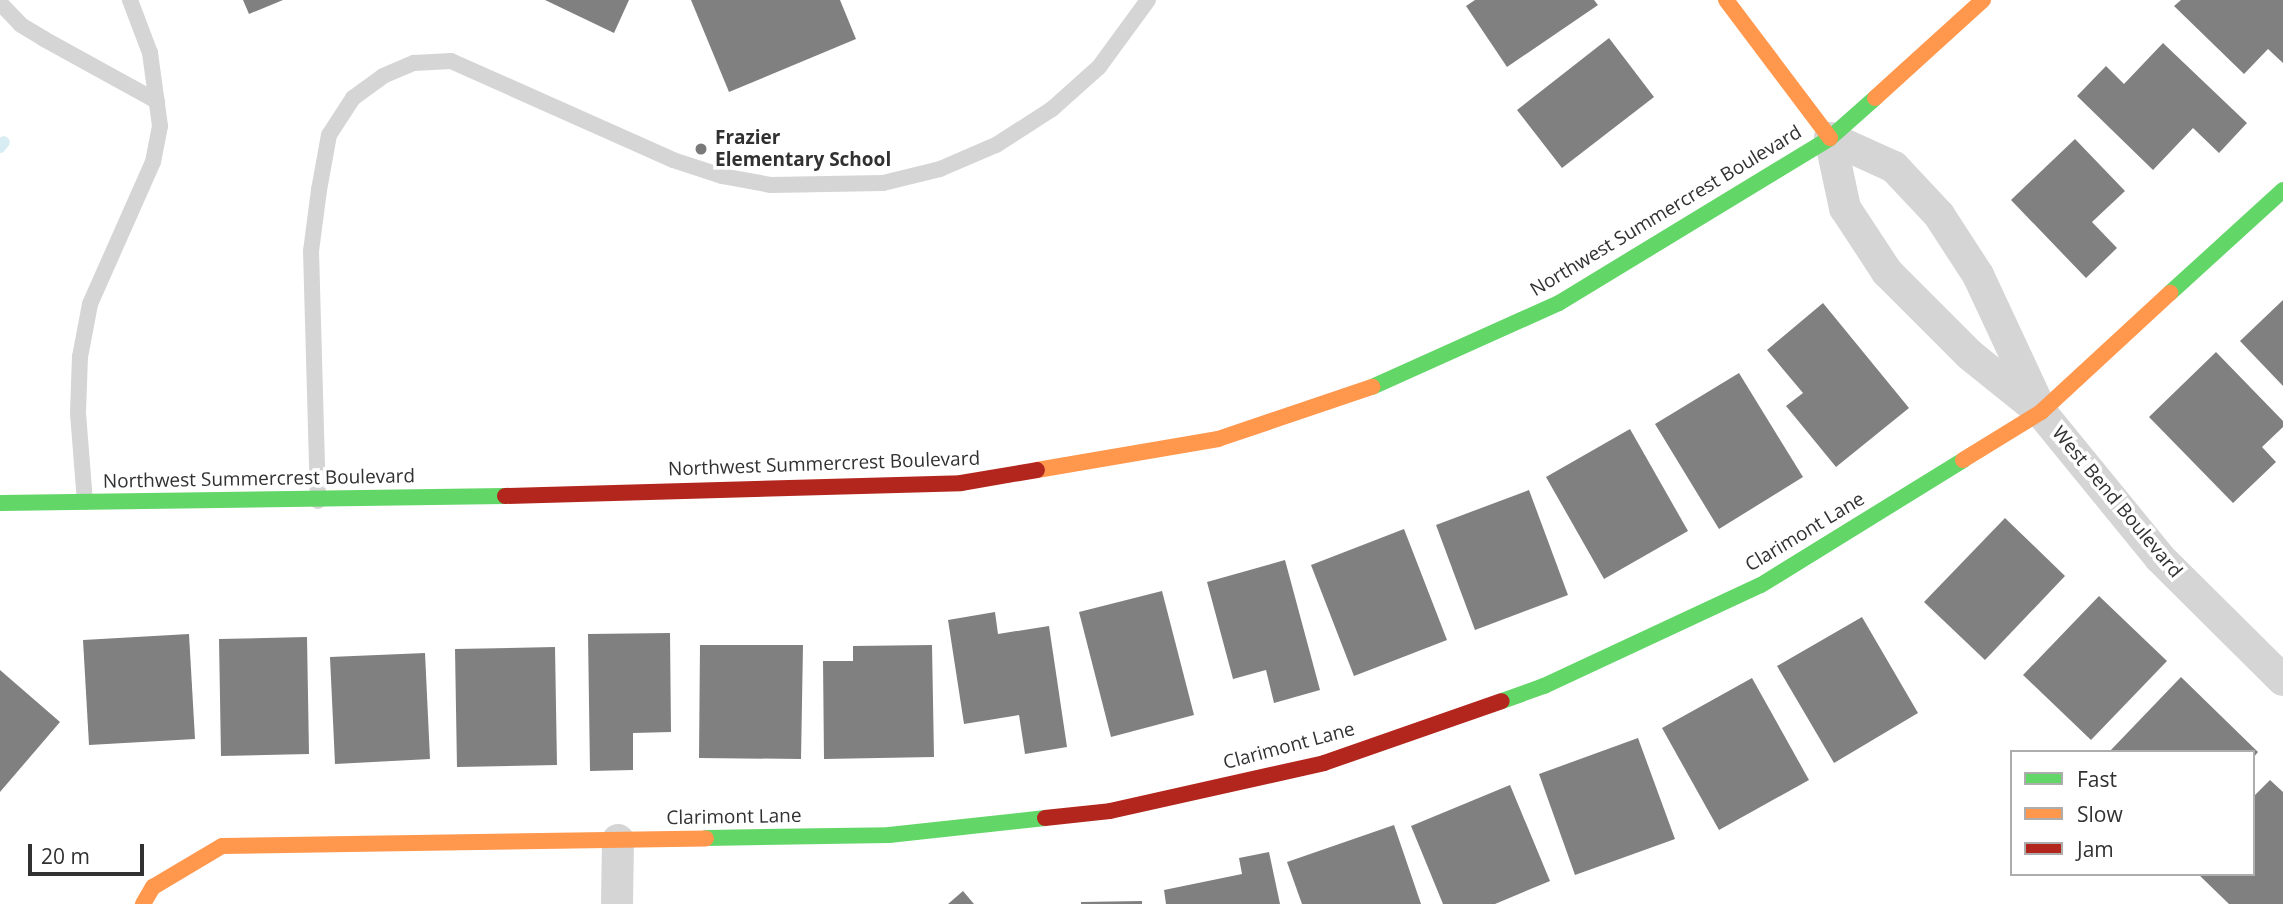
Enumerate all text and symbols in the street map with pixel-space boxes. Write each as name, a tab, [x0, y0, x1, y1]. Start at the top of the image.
street label: Northwest Summercrest Boulevard	[1526, 121, 1806, 301]
place label: Frazier Elementary School	[715, 127, 891, 171]
marker: Frazier Elementary School	[693, 141, 709, 157]
street label: West Bend Boulevard	[2047, 422, 2187, 582]
street label: Northwest Summercrest Boulevard	[668, 447, 980, 481]
street label: Northwest Summercrest Boulevard	[103, 465, 415, 493]
street label: Clarimont Lane	[1741, 487, 1869, 577]
street label: Clarimont Lane	[1221, 718, 1357, 774]
legend	[2010, 750, 2255, 876]
text: Fast	[2077, 765, 2117, 793]
text: Slow	[2077, 800, 2123, 828]
street label: Clarimont Lane	[666, 804, 802, 830]
scale bar	[32, 830, 147, 874]
text: Jam	[2077, 835, 2114, 863]
text: 20 m	[41, 842, 90, 870]

